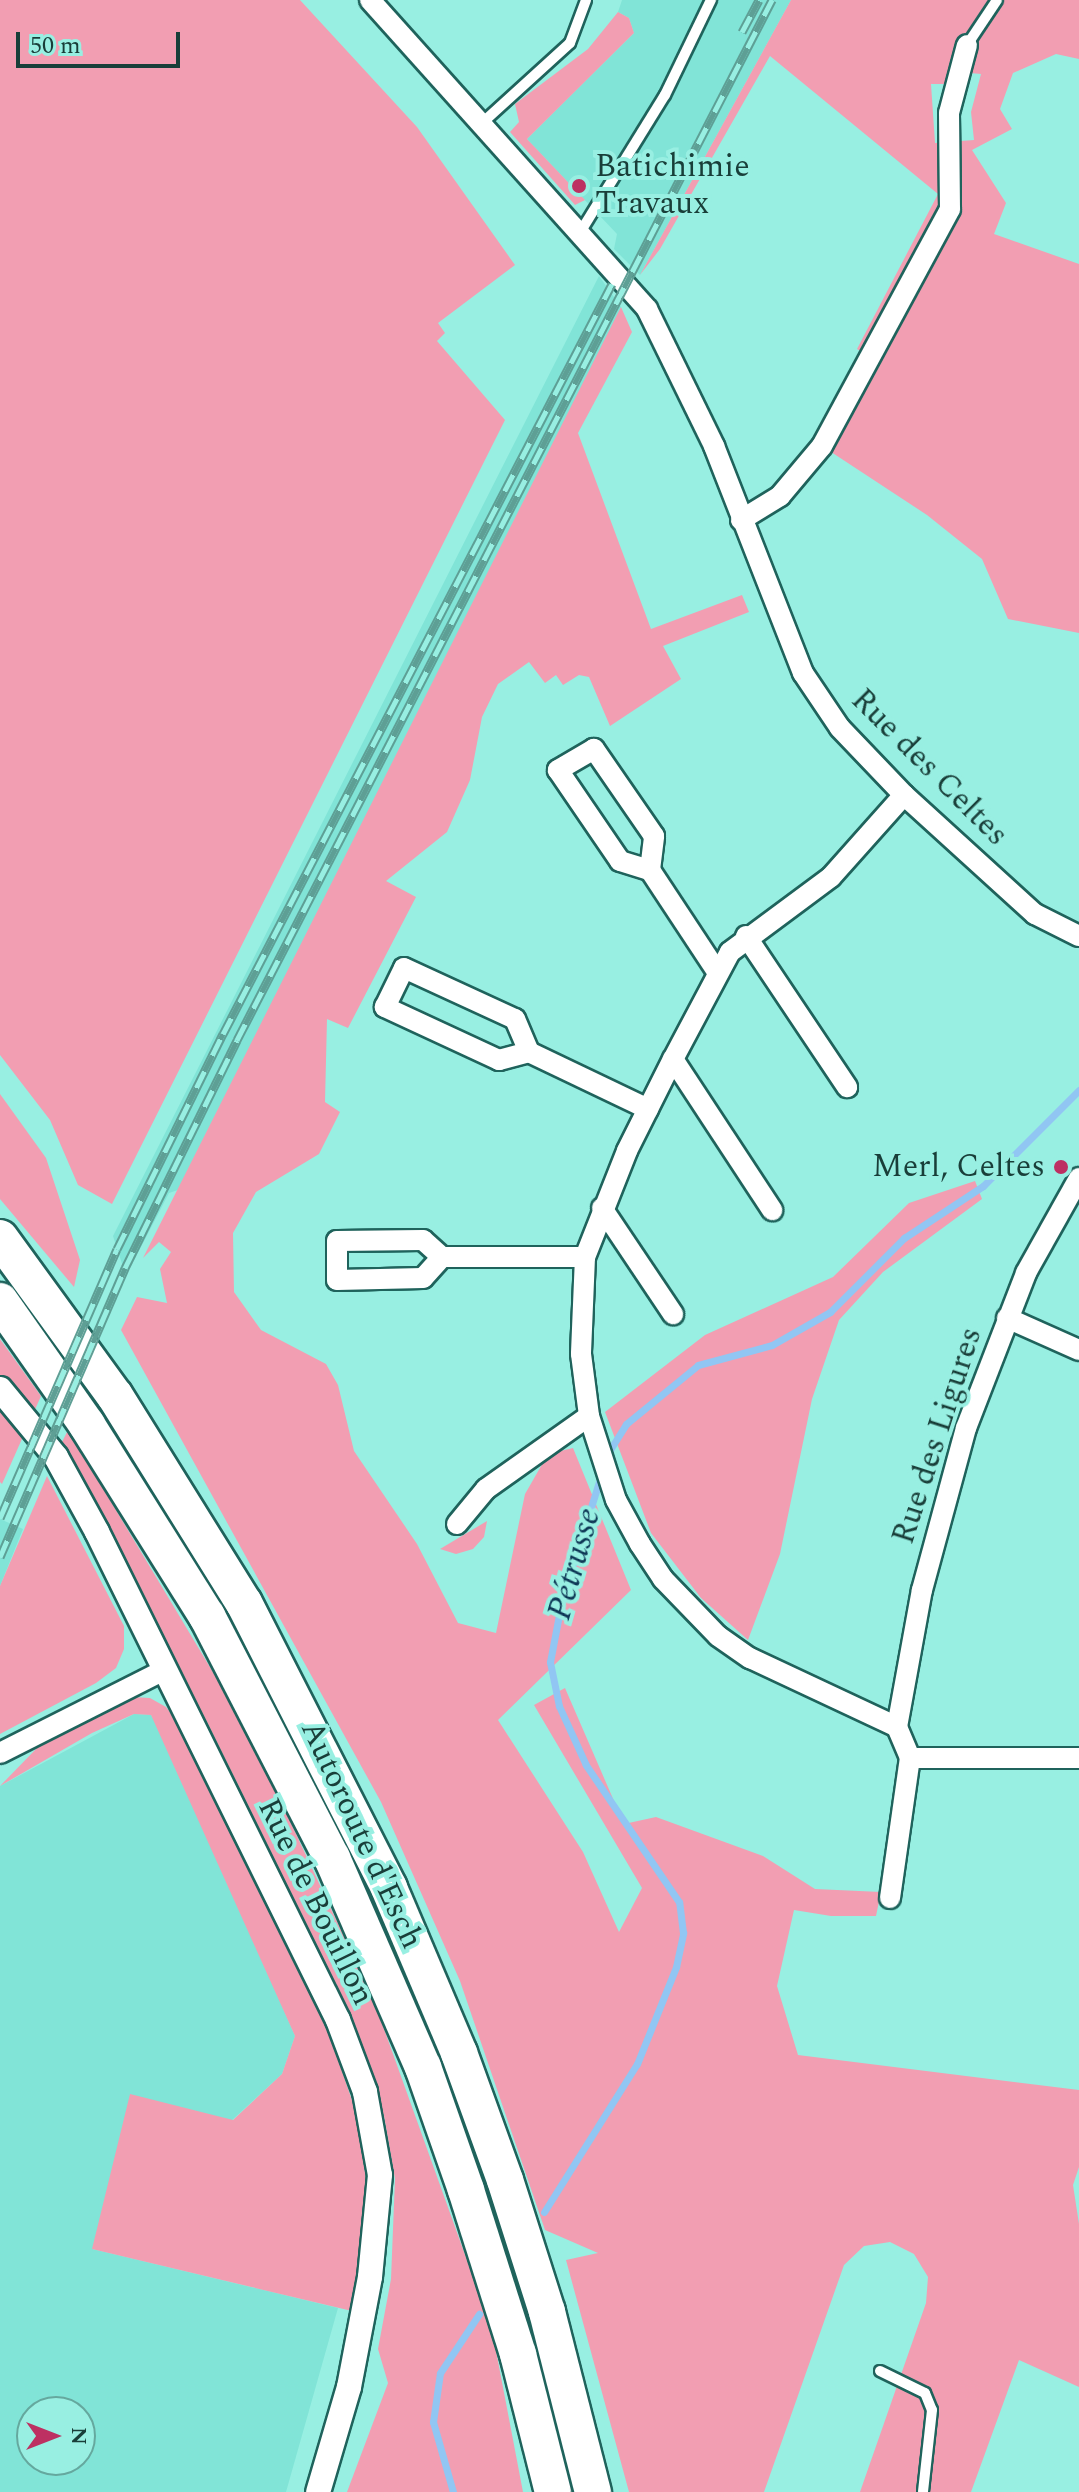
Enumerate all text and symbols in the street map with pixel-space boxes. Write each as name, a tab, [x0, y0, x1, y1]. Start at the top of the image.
scale bar	[20, 16, 184, 66]
text: 50 m	[30, 28, 81, 64]
place label: Batichimie Travaux	[595, 149, 750, 224]
marker: Batichimie Travaux	[570, 177, 588, 195]
street label: Rue des Celtes	[842, 681, 1016, 855]
place label: Merl, Celtes	[872, 1148, 1045, 1186]
marker: Merl, Celtes	[1052, 1158, 1070, 1176]
street label: Rue des Ligures	[885, 1323, 991, 1549]
water label: Pétrusse	[540, 1503, 610, 1625]
street label: Autoroute d'Esch	[291, 1715, 431, 1955]
street label: Rue de Bouillon	[248, 1792, 382, 2012]
north arrow	[16, 2396, 96, 2476]
text: N	[62, 2427, 95, 2445]

